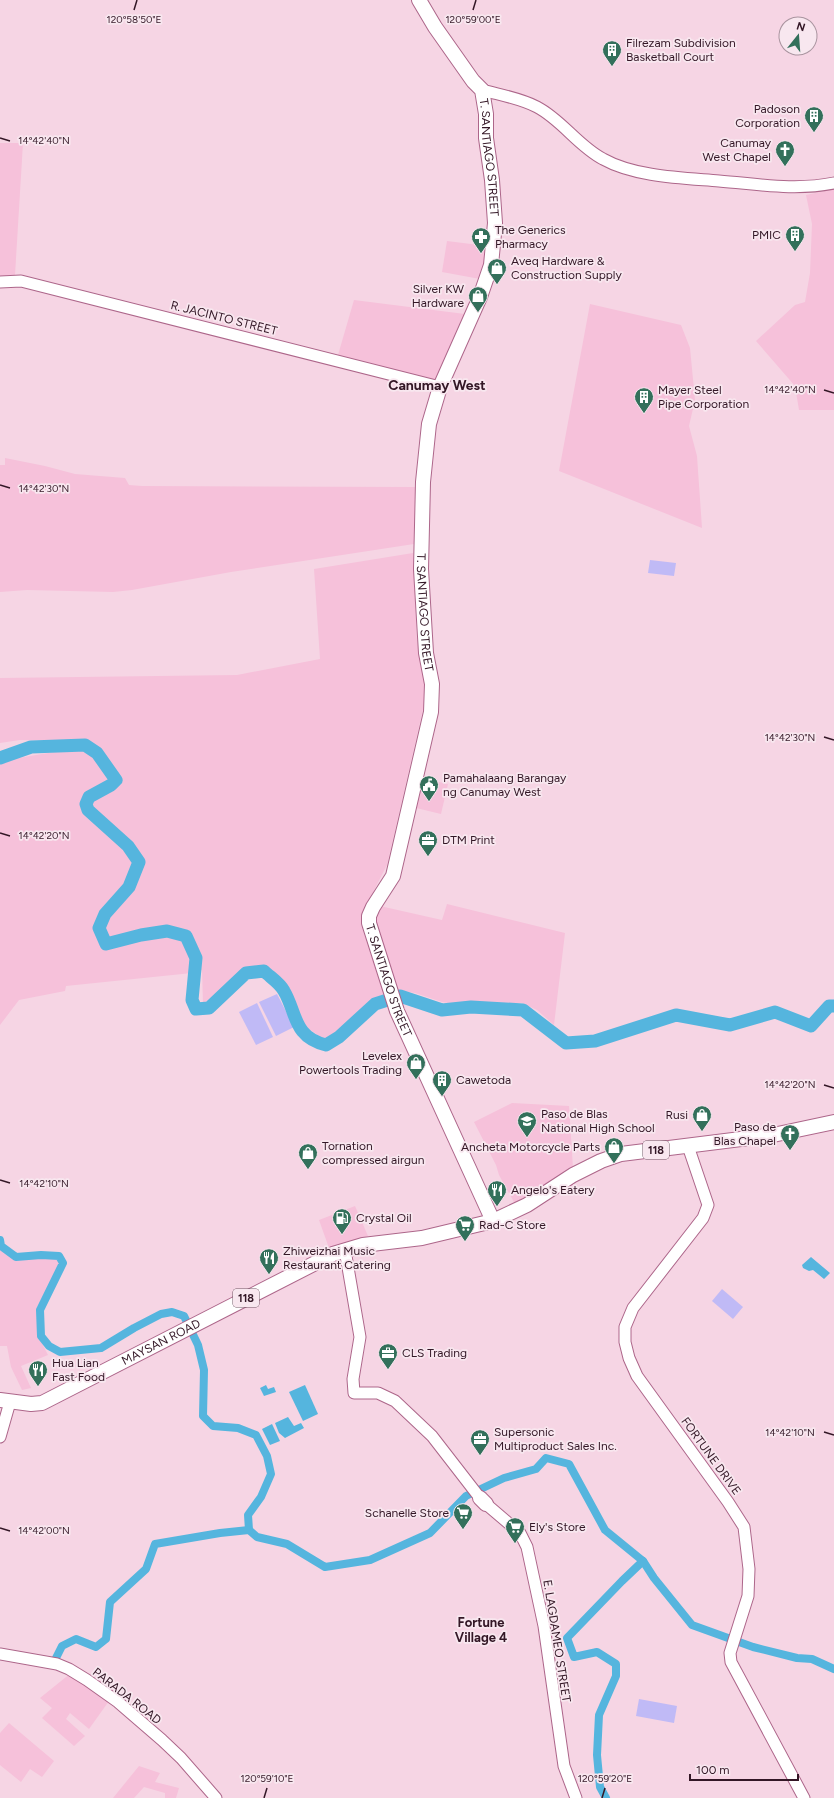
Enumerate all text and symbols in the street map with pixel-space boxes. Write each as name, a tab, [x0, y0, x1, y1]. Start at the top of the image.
text: 120°58'50"E	[107, 13, 162, 26]
text: 120°59'00"E	[445, 13, 501, 26]
north arrow	[778, 16, 818, 56]
text: N	[795, 19, 807, 34]
place label: Filrezam Subdivision Basketball Court	[626, 36, 736, 64]
building icon: Filrezam Subdivision Basketball Court	[601, 39, 623, 67]
street label: T. SANTIAGO STREET	[477, 97, 502, 217]
place label: Padoson Corporation	[735, 102, 800, 130]
building icon: Padoson Corporation	[803, 105, 825, 133]
text: 14°42'40"N	[18, 134, 70, 147]
place label: Canumay West Chapel	[703, 136, 772, 164]
church icon: Canumay West Chapel	[774, 139, 796, 167]
place label: The Generics Pharmacy	[495, 223, 566, 251]
building icon: PMIC	[784, 224, 806, 252]
pharmacy icon: The Generics Pharmacy	[470, 226, 492, 254]
place label: PMIC	[752, 228, 781, 242]
place label: Aveq Hardware & Construction Supply	[511, 254, 623, 282]
shop icon: Aveq Hardware & Construction Supply	[486, 257, 508, 285]
place label: Silver KW Hardware	[412, 282, 464, 310]
shop icon: Silver KW Hardware	[467, 285, 489, 313]
street label: R. JACINTO STREET	[169, 298, 279, 338]
district label: Canumay West	[388, 377, 486, 394]
place label: Mayer Steel Pipe Corporation	[658, 383, 750, 411]
text: 14°42'40"N	[764, 383, 816, 396]
building icon: Mayer Steel Pipe Corporation	[633, 386, 655, 414]
text: 14°42'30"N	[19, 482, 69, 495]
street label: T. SANTIAGO STREET	[414, 553, 436, 673]
text: 14°42'30"N	[765, 731, 815, 744]
place label: Pamahalaang Barangay ng Canumay West	[443, 771, 567, 799]
public building icon: Pamahalaang Barangay ng Canumay West	[418, 774, 440, 802]
text: 14°42'20"N	[19, 829, 69, 842]
office icon: DTM Print	[417, 829, 439, 857]
place label: DTM Print	[442, 833, 495, 847]
street label: T. SANTIAGO STREET	[363, 922, 415, 1039]
place label: Levelex Powertools Trading	[299, 1049, 402, 1077]
shop icon: Levelex Powertools Trading	[405, 1052, 427, 1080]
building icon: Cawetoda	[431, 1069, 453, 1097]
place label: Cawetoda	[456, 1073, 511, 1087]
text: 14°42'20"N	[765, 1078, 815, 1091]
shop icon: Rusi	[691, 1104, 713, 1132]
place label: Paso de Blas National High School	[541, 1107, 655, 1135]
place label: Rusi	[665, 1108, 688, 1122]
school or university icon: Paso de Blas National High School	[516, 1110, 538, 1138]
place label: Paso de Blas Chapel	[714, 1120, 776, 1148]
church icon: Paso de Blas Chapel	[779, 1123, 801, 1151]
shop icon: Ancheta Motorcycle Parts	[603, 1136, 625, 1164]
place label: Tornation compressed airgun	[322, 1139, 425, 1167]
place label: Ancheta Motorcycle Parts	[461, 1140, 600, 1154]
road number: 118	[643, 1141, 669, 1159]
shop icon: Tornation compressed airgun	[297, 1142, 319, 1170]
text: 14°42'10"N	[19, 1177, 69, 1190]
restaurant icon: Angelo's Eatery	[486, 1179, 508, 1207]
place label: Angelo's Eatery	[511, 1183, 595, 1197]
fuel station icon: Crystal Oil	[331, 1207, 353, 1235]
place label: Crystal Oil	[356, 1211, 412, 1225]
supermarket icon: Rad-C Store	[454, 1214, 476, 1242]
place label: Rad-C Store	[479, 1218, 546, 1232]
place label: Zhiweizhai Music Restaurant Catering	[283, 1244, 391, 1272]
restaurant icon: Zhiweizhai Music Restaurant Catering	[258, 1247, 280, 1275]
road number: 118	[233, 1289, 259, 1307]
street label: MAYSAN ROAD	[119, 1316, 203, 1368]
office icon: CLS Trading	[377, 1342, 399, 1370]
place label: CLS Trading	[402, 1346, 467, 1360]
place label: Hua Lian Fast Food	[52, 1356, 105, 1384]
restaurant icon: Hua Lian Fast Food	[27, 1359, 49, 1387]
street label: FORTUNE DRIVE	[678, 1415, 744, 1497]
place label: Supersonic Multiproduct Sales Inc.	[494, 1425, 617, 1453]
text: 14°42'10"N	[765, 1426, 815, 1439]
office icon: Supersonic Multiproduct Sales Inc.	[469, 1428, 491, 1456]
supermarket icon: Schanelle Store	[452, 1502, 474, 1530]
place label: Schanelle Store	[365, 1506, 449, 1520]
supermarket icon: Ely's Store	[504, 1516, 526, 1544]
place label: Ely's Store	[529, 1520, 586, 1534]
text: 14°42'00"N	[18, 1524, 70, 1537]
street label: E. LAGDAMEO STREET	[540, 1579, 574, 1704]
district label: Fortune Village 4	[455, 1615, 507, 1645]
street label: PARADA ROAD	[90, 1665, 164, 1727]
scale bar	[690, 1756, 798, 1782]
text: 100 m	[696, 1763, 730, 1777]
text: 120°59'10"E	[241, 1772, 294, 1785]
text: 120°59'20"E	[578, 1772, 632, 1785]

